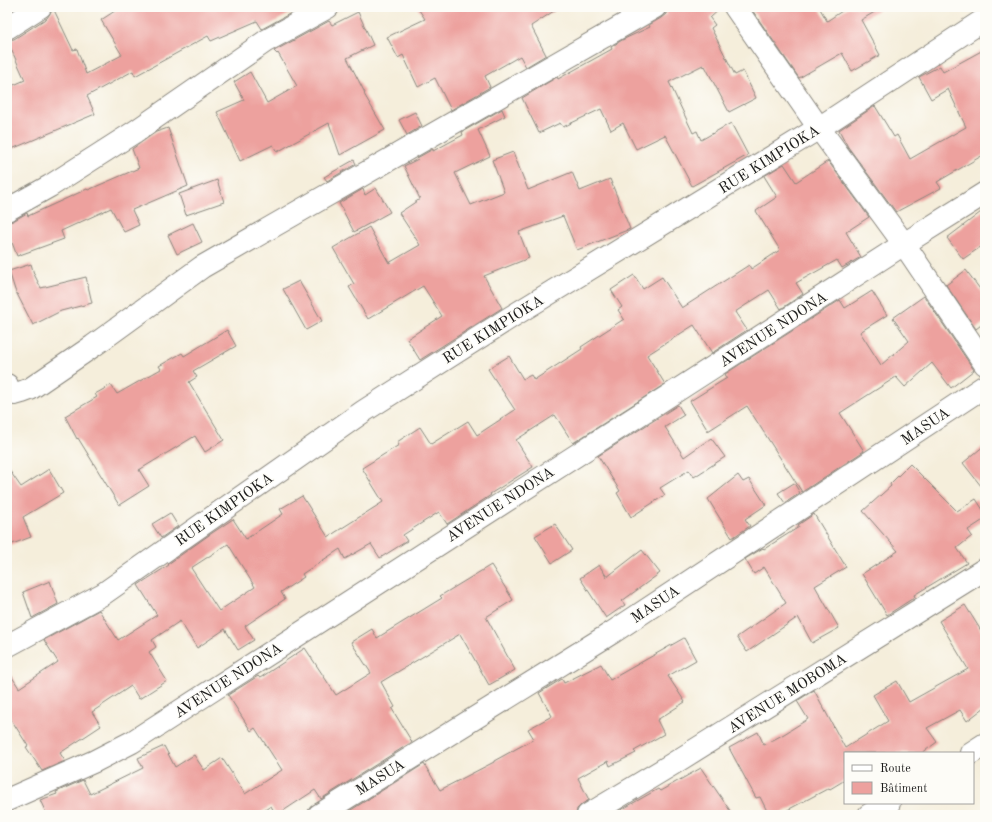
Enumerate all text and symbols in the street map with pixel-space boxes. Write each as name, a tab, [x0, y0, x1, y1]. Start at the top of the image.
street label: RUE KIMPIOKA	[717, 123, 823, 197]
street label: AVENUE NDONA	[717, 290, 831, 371]
street label: RUE KIMPIOKA	[441, 293, 547, 367]
street label: MASUA	[899, 405, 953, 449]
street label: AVENUE NDONA	[444, 465, 558, 546]
street label: RUE KIMPIOKA	[173, 471, 277, 550]
street label: MASUA	[629, 583, 683, 627]
street label: AVENUE NDONA	[172, 641, 286, 722]
street label: AVENUE MOBOMA	[726, 651, 850, 737]
legend	[844, 752, 974, 804]
street label: MASUA	[354, 757, 408, 799]
text: Route	[880, 763, 911, 775]
text: Bâtiment	[880, 783, 927, 795]

